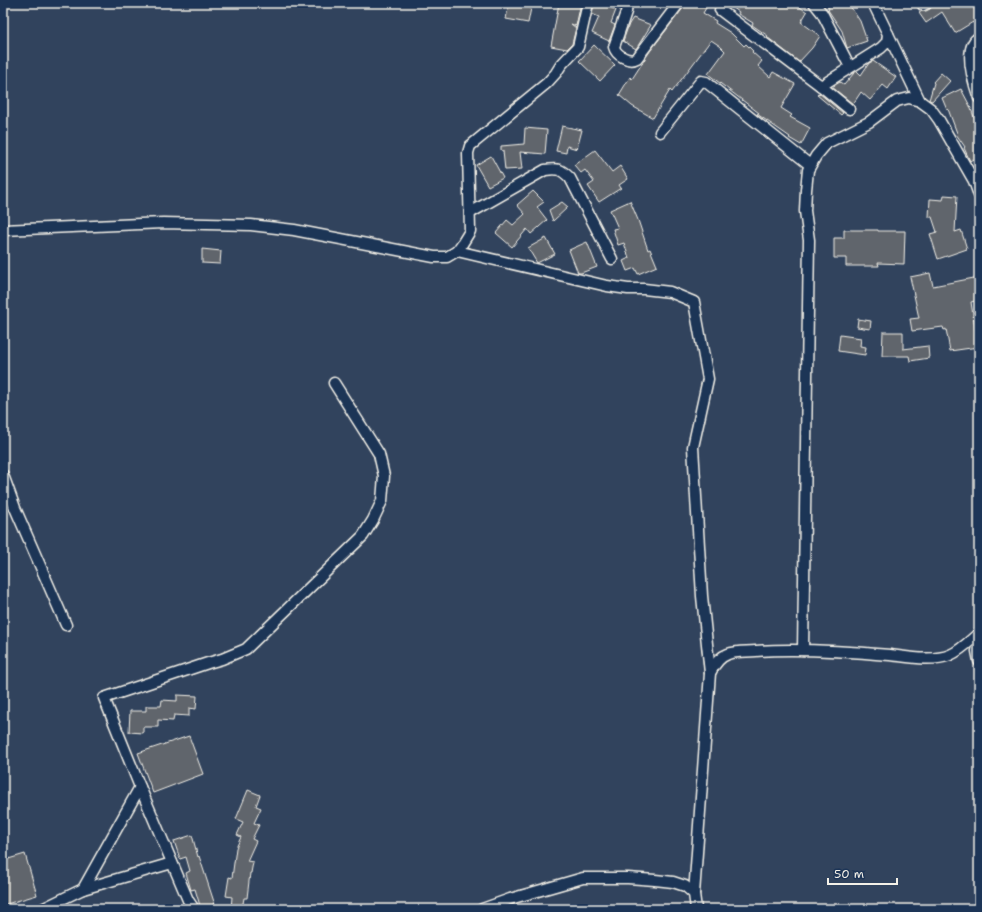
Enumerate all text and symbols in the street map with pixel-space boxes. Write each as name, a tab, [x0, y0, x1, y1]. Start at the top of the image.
scale bar	[828, 860, 897, 886]
text: 50 m	[834, 866, 864, 882]

